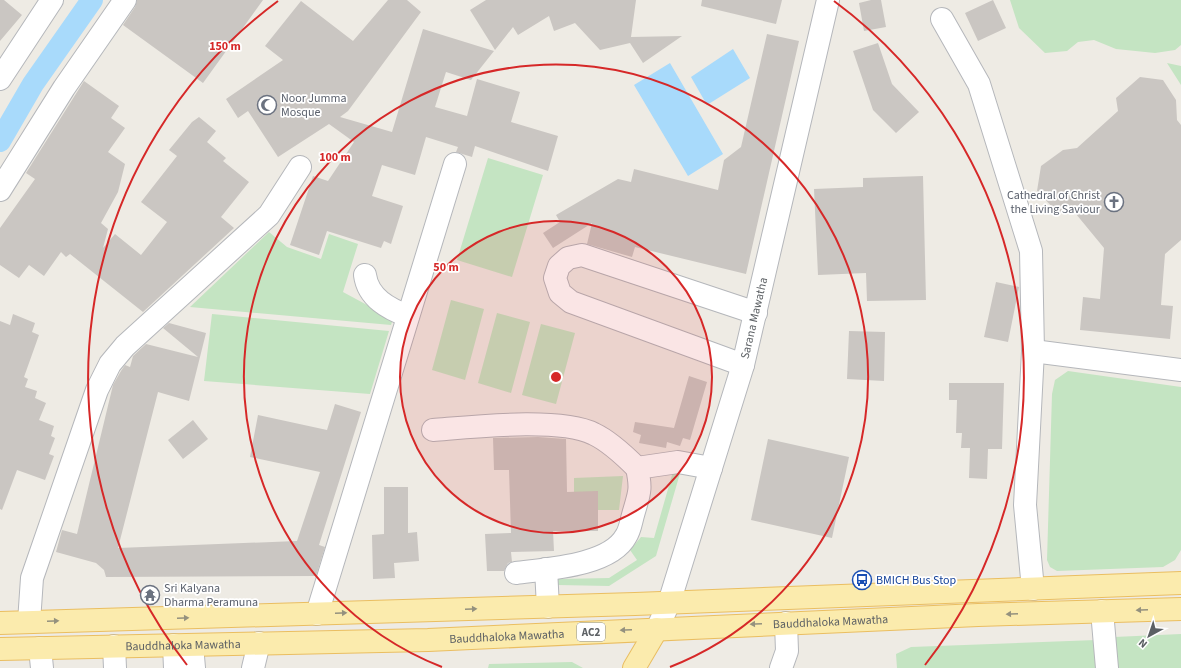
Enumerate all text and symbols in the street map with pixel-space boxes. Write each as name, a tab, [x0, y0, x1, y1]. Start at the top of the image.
text: 150 m	[209, 38, 241, 55]
place label: Noor Jumma Mosque	[281, 90, 347, 121]
mosque icon: Noor Jumma Mosque	[256, 94, 278, 116]
text: 100 m	[319, 149, 351, 166]
place label: Cathedral of Christ the Living Saviour	[1007, 187, 1101, 218]
church icon: Cathedral of Christ the Living Saviour	[1103, 191, 1125, 213]
text: 50 m	[433, 259, 459, 276]
street label: Sarana Mawatha	[737, 276, 772, 361]
centre of rings	[549, 370, 563, 384]
bus stop icon: BMICH Bus Stop	[851, 569, 873, 591]
place label: BMICH Bus Stop	[876, 572, 957, 589]
place label: Sri Kalyana Dharma Peramuna	[164, 580, 258, 611]
temple icon: Sri Kalyana Dharma Peramuna	[139, 584, 161, 606]
one-way arrow	[465, 606, 478, 612]
one-way arrow	[1136, 607, 1148, 614]
one-way arrow	[335, 610, 347, 617]
street label: Bauddhaloka Mawatha	[773, 611, 889, 633]
one-way arrow	[1005, 611, 1018, 617]
one-way arrow	[177, 615, 190, 621]
north arrow	[1129, 616, 1169, 656]
one-way arrow	[47, 618, 60, 624]
one-way arrow	[750, 621, 762, 628]
road number: AC2	[577, 623, 605, 641]
street label: Bauddhaloka Mawatha	[449, 626, 565, 648]
one-way arrow	[620, 627, 632, 634]
text: N	[1135, 635, 1151, 651]
street label: Bauddhaloka Mawatha	[125, 636, 241, 655]

